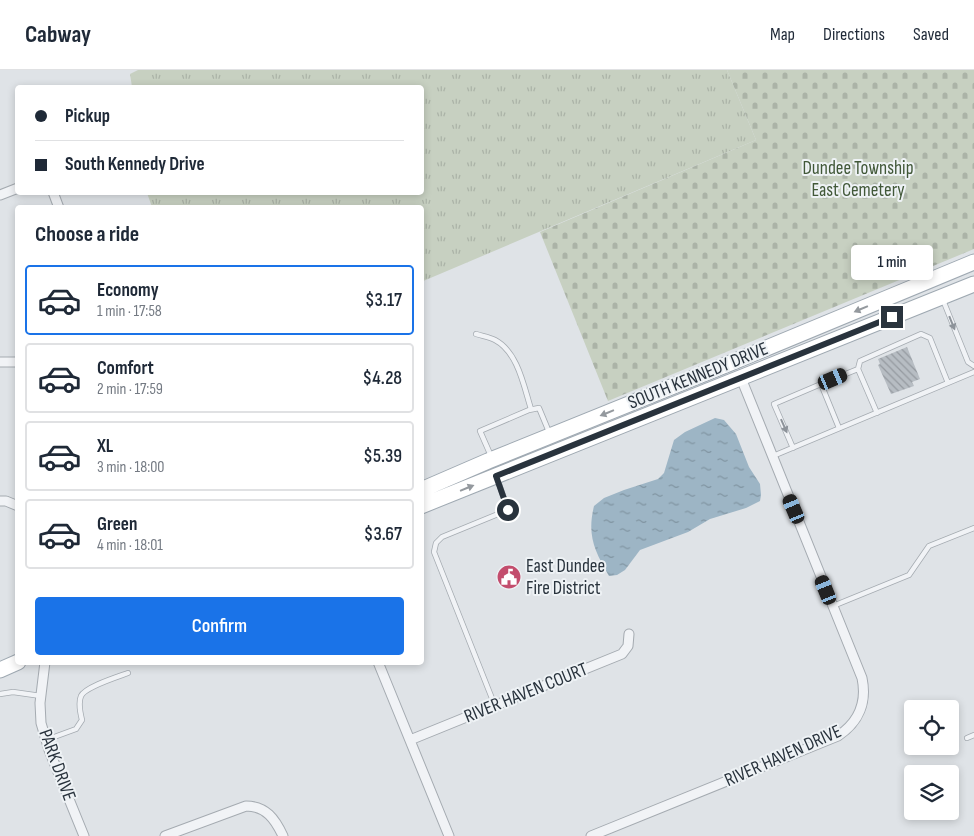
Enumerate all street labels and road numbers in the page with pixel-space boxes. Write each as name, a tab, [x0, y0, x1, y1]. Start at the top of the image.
street label: SOUTH KENNEDY DRIVE	[625, 337, 771, 415]
street label: RIVER HAVEN COURT	[461, 658, 591, 728]
street label: RIVER HAVEN DRIVE	[721, 720, 845, 792]
street label: PARK DRIVE	[33, 726, 81, 804]

